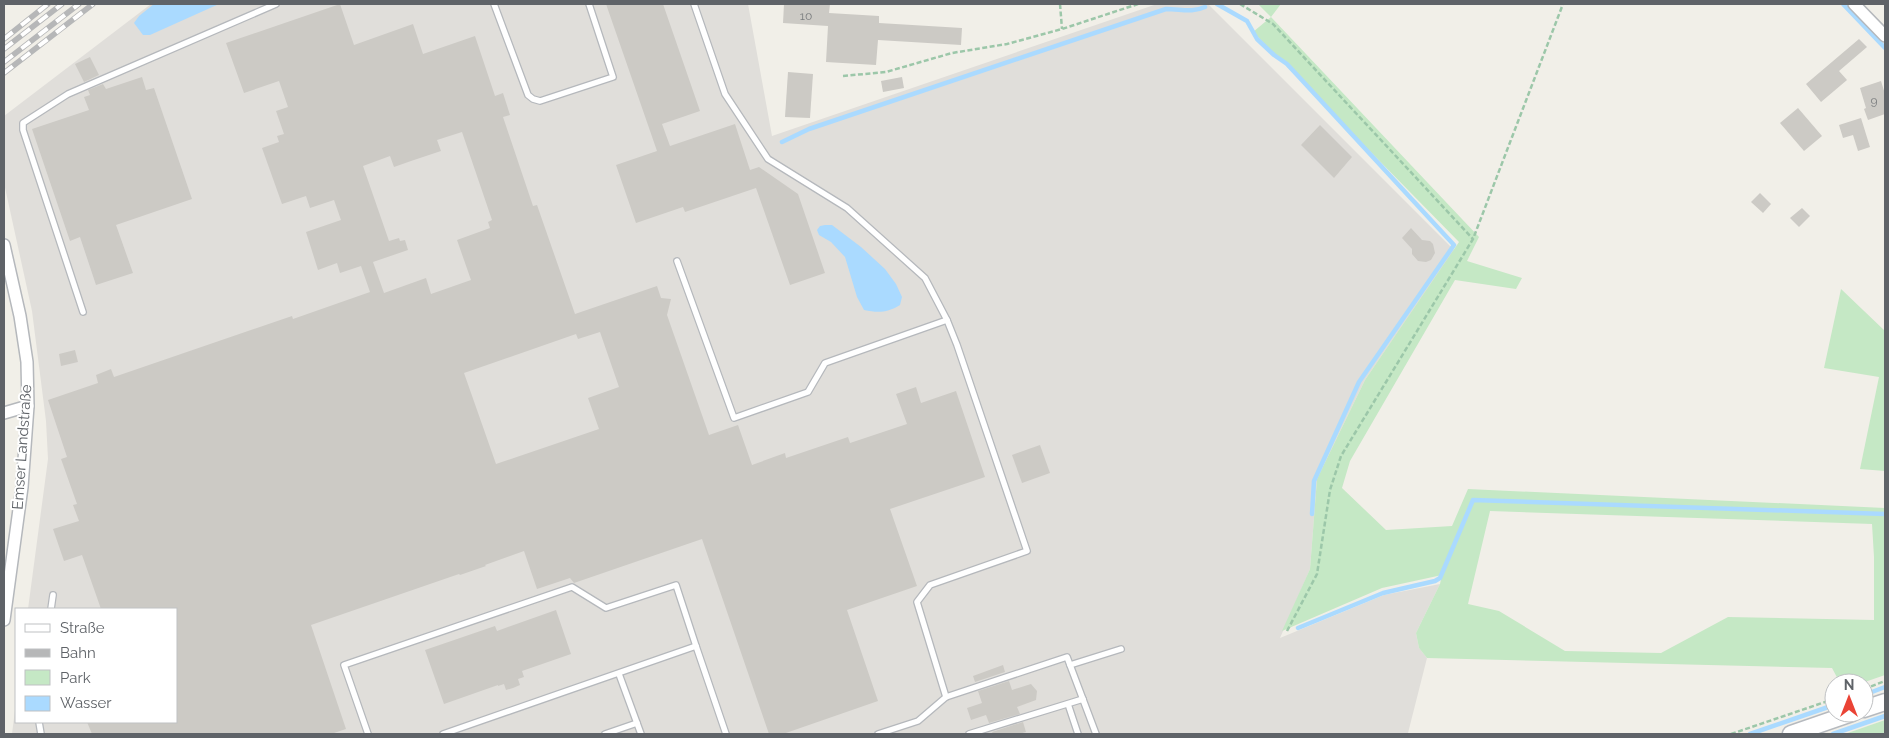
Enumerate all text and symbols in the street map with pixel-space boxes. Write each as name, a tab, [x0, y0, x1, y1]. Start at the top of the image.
house number: 10	[800, 9, 812, 23]
house number: 9	[1870, 94, 1878, 108]
street label: Emser Landstraße	[9, 384, 35, 510]
legend	[15, 608, 178, 723]
text: Straße	[60, 619, 105, 637]
text: Bahn	[60, 644, 96, 662]
text: Park	[60, 669, 91, 687]
north arrow	[1824, 673, 1874, 723]
text: N	[1844, 677, 1854, 693]
text: Wasser	[60, 694, 112, 712]

